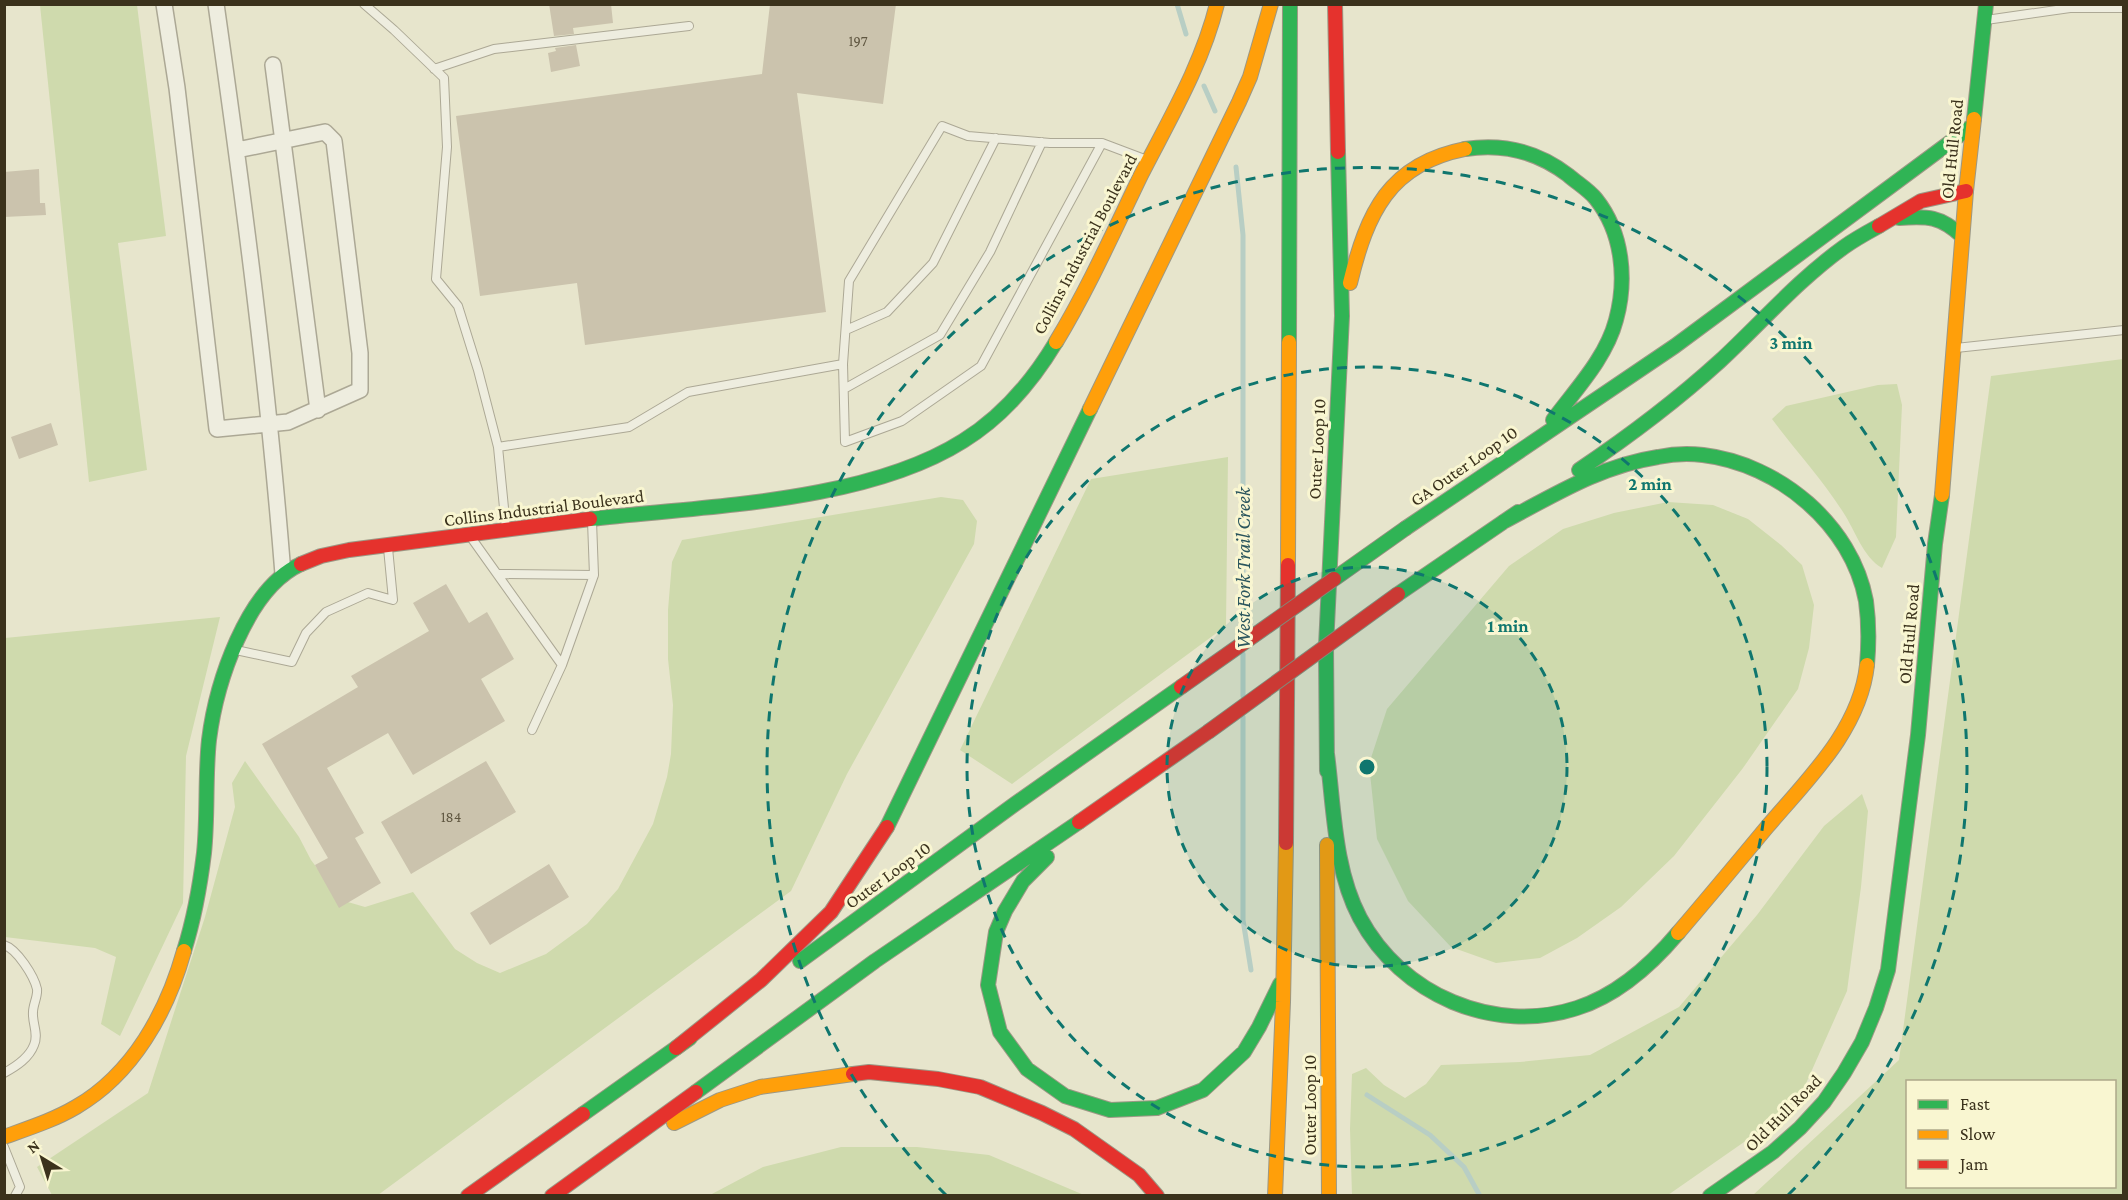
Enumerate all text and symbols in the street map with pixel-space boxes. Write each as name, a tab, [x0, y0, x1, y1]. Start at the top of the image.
house number: 197	[848, 33, 868, 49]
street label: Old Hull Road	[1937, 98, 1967, 200]
street label: Collins Industrial Boulevard	[1029, 150, 1141, 338]
text: 3 min	[1769, 333, 1813, 353]
street label: Outer Loop 10	[1304, 398, 1330, 500]
street label: GA Outer Loop 10	[1407, 422, 1521, 510]
text: 2 min	[1628, 474, 1672, 494]
street label: Collins Industrial Boulevard	[443, 486, 646, 530]
water label: West Fork Trail Creek	[1232, 486, 1254, 649]
street label: Old Hull Road	[1895, 583, 1923, 685]
text: 1 min	[1488, 616, 1529, 636]
centre of rings	[1357, 757, 1377, 777]
house number: 184	[441, 809, 461, 825]
street label: Outer Loop 10	[841, 837, 935, 913]
street label: Outer Loop 10	[1300, 1055, 1320, 1155]
street label: Old Hull Road	[1740, 1070, 1826, 1156]
legend	[1906, 1080, 2116, 1188]
text: Fast	[1960, 1094, 1991, 1114]
text: Slow	[1960, 1124, 1996, 1144]
north arrow	[12, 1128, 72, 1188]
text: N	[24, 1136, 43, 1157]
text: Jam	[1958, 1154, 1989, 1174]

